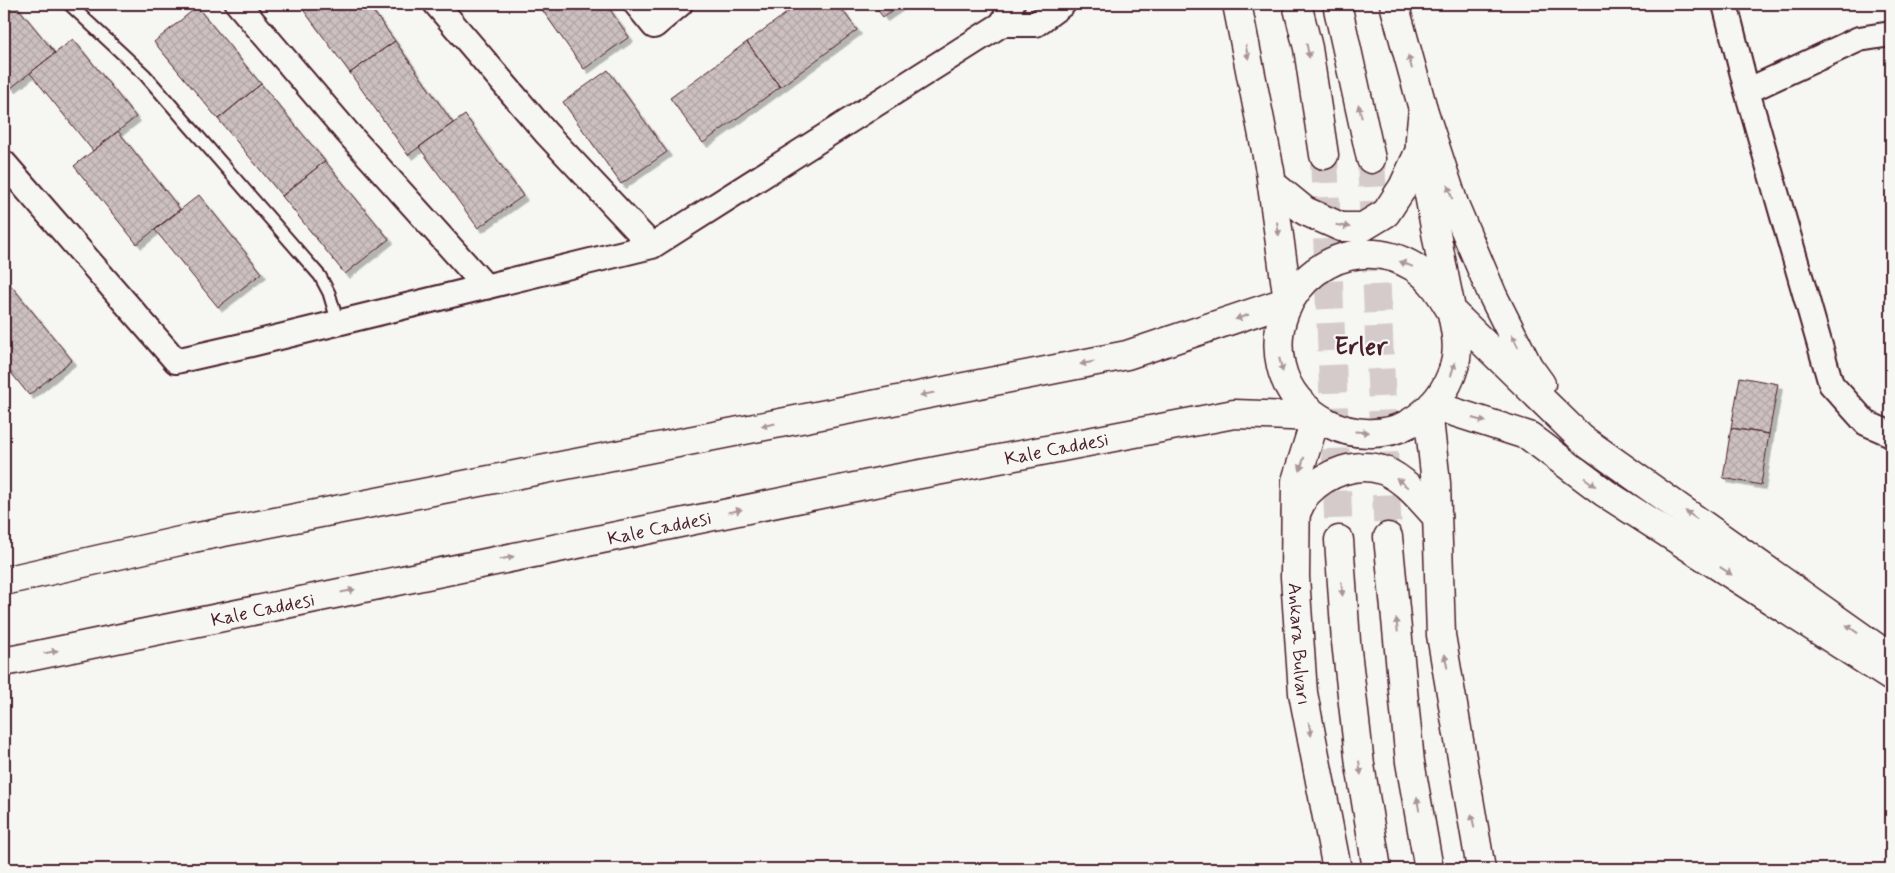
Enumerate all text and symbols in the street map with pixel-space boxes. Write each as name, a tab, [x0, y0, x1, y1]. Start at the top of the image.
one-way arrow	[1243, 44, 1251, 59]
one-way arrow	[1304, 44, 1312, 59]
one-way arrow	[1406, 54, 1414, 69]
one-way arrow	[1356, 103, 1364, 119]
one-way arrow	[1446, 185, 1454, 200]
one-way arrow	[1274, 221, 1282, 237]
one-way arrow	[1336, 222, 1352, 230]
one-way arrow	[1399, 260, 1413, 268]
one-way arrow	[1235, 314, 1250, 321]
district label: Erler	[1335, 332, 1388, 363]
one-way arrow	[1511, 334, 1519, 348]
one-way arrow	[1277, 357, 1285, 372]
one-way arrow	[1079, 359, 1094, 367]
one-way arrow	[1449, 361, 1457, 376]
one-way arrow	[920, 390, 935, 398]
one-way arrow	[1471, 416, 1486, 424]
one-way arrow	[759, 422, 775, 430]
street label: Kale Caddesi	[1003, 427, 1111, 472]
one-way arrow	[1354, 429, 1370, 437]
one-way arrow	[1297, 456, 1305, 471]
one-way arrow	[1583, 477, 1597, 487]
one-way arrow	[1395, 478, 1409, 488]
street label: Kale Caddesi	[605, 506, 714, 552]
one-way arrow	[727, 507, 743, 515]
one-way arrow	[1684, 510, 1698, 520]
one-way arrow	[499, 554, 514, 562]
one-way arrow	[1719, 566, 1732, 576]
one-way arrow	[1339, 581, 1347, 597]
street label: Ankara Bulvarı	[1281, 582, 1316, 707]
street label: Kale Caddesi	[209, 587, 317, 633]
one-way arrow	[340, 587, 355, 595]
one-way arrow	[1393, 617, 1401, 633]
one-way arrow	[1845, 624, 1859, 634]
one-way arrow	[44, 648, 60, 656]
one-way arrow	[1441, 653, 1449, 669]
one-way arrow	[1306, 722, 1314, 738]
one-way arrow	[1357, 760, 1365, 776]
one-way arrow	[1413, 796, 1421, 812]
one-way arrow	[1468, 813, 1476, 829]

